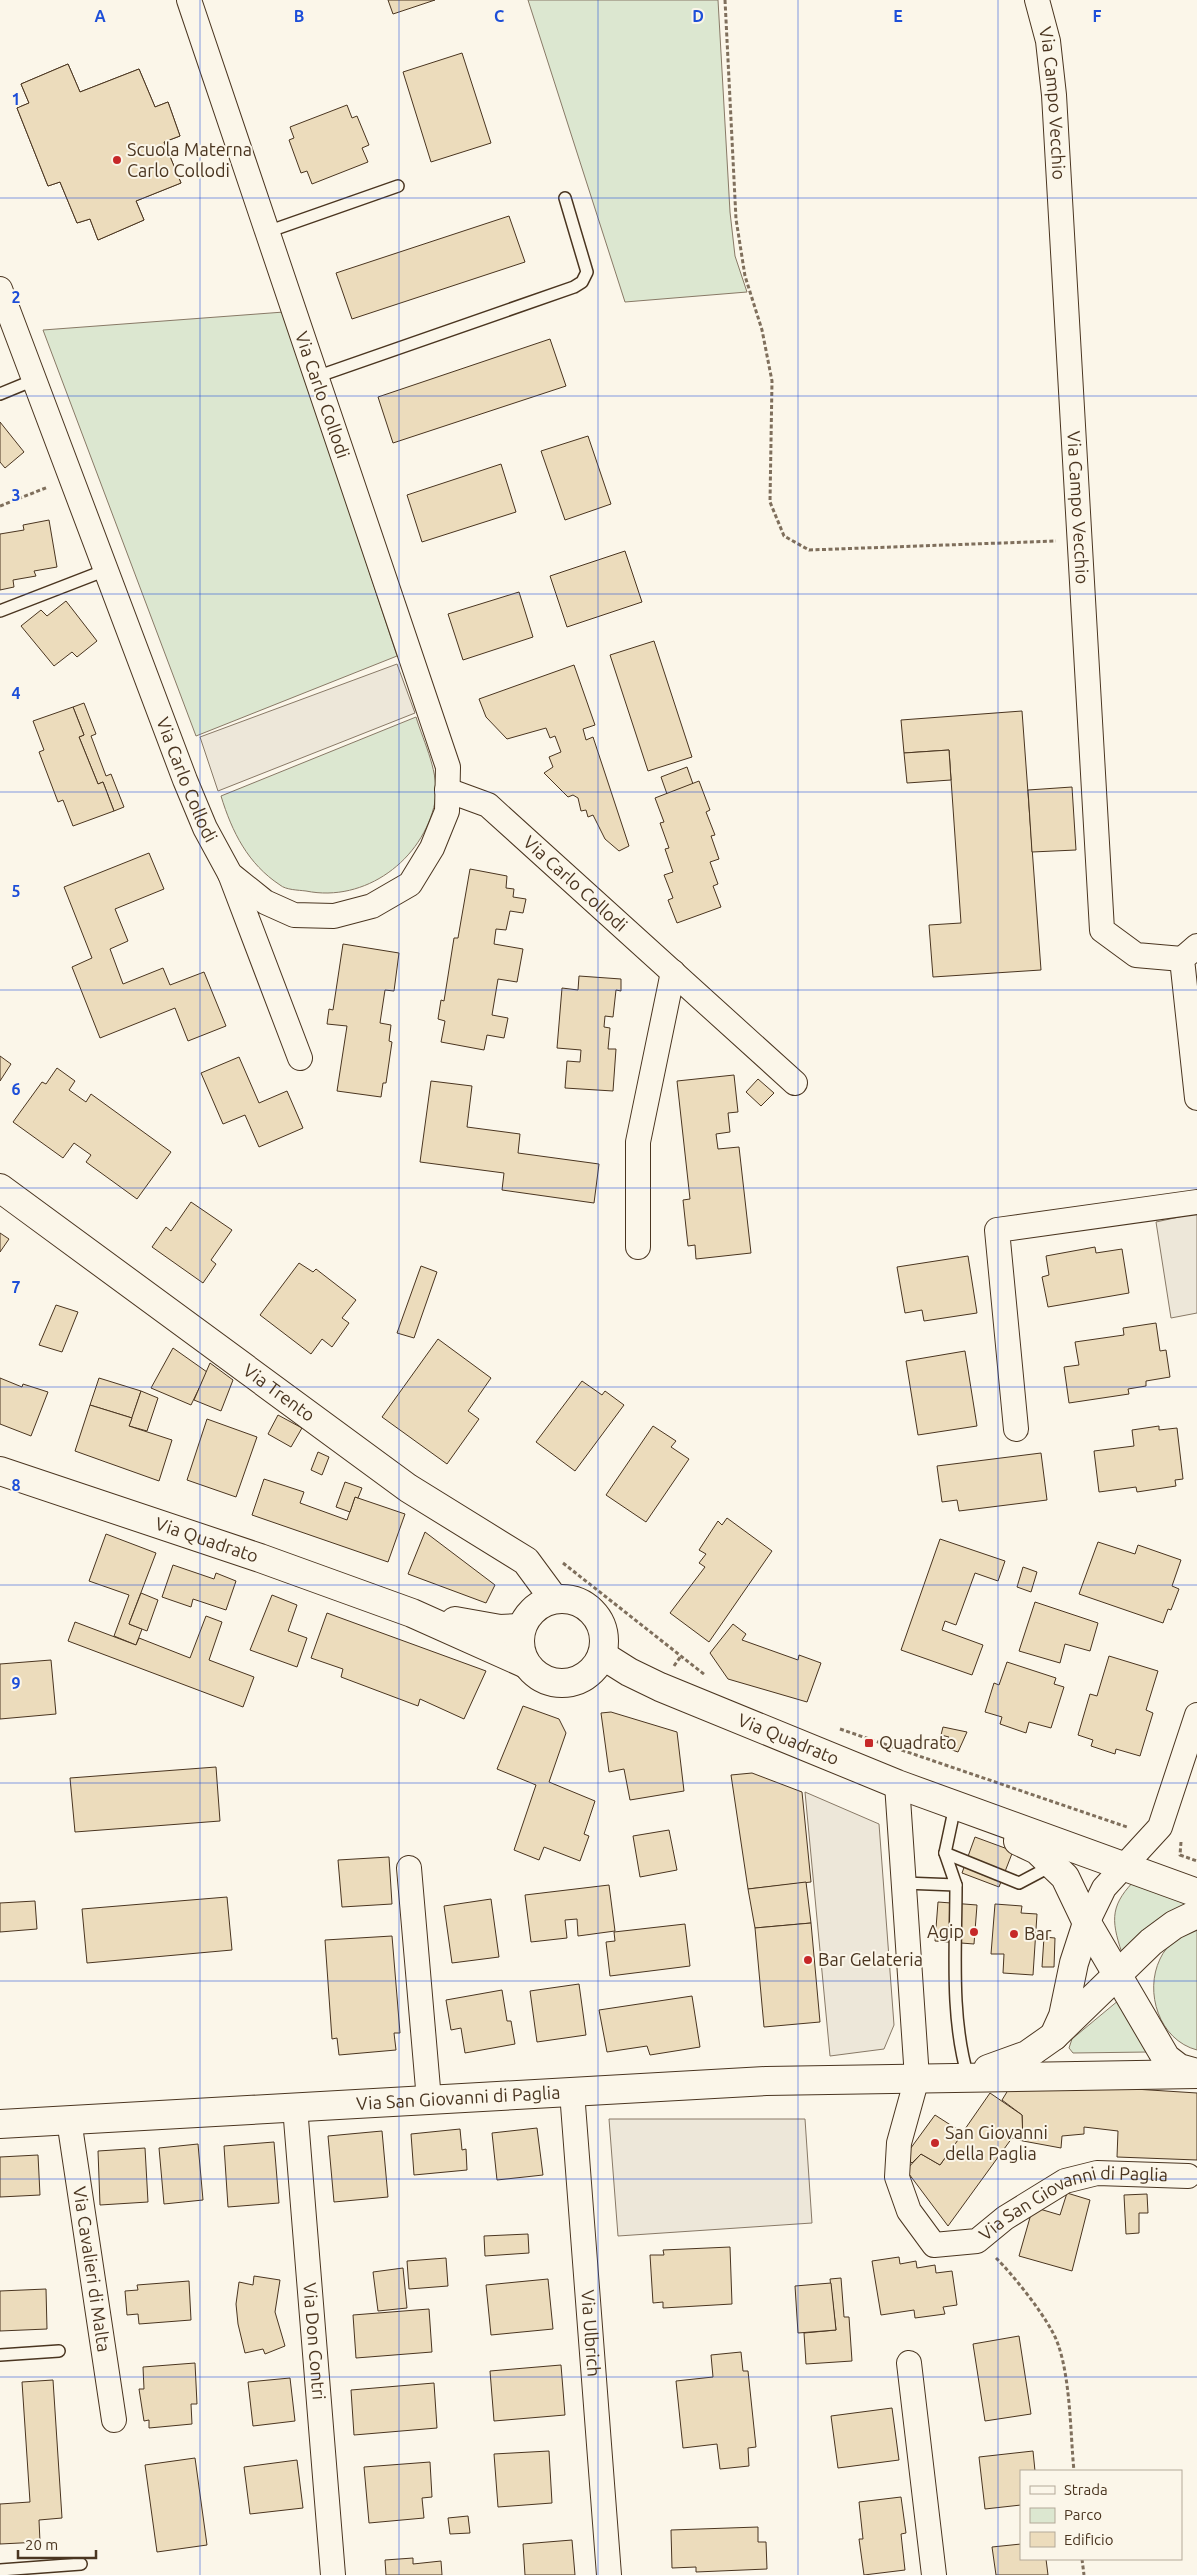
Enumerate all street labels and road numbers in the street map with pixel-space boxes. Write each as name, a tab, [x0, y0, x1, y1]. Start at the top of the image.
street label: Via Campo Vecchio	[1036, 24, 1070, 180]
street label: Via Carlo Collodi	[292, 329, 354, 461]
street label: Via Campo Vecchio	[1064, 430, 1093, 585]
street label: Via Carlo Collodi	[153, 714, 222, 845]
street label: Via Carlo Collodi	[520, 831, 632, 935]
street label: Via Trento	[240, 1359, 319, 1425]
street label: Via Quadrato	[153, 1513, 261, 1566]
street label: Via Quadrato	[735, 1709, 842, 1768]
street label: Via San Giovanni di Paglia	[356, 2082, 561, 2113]
street label: Via San Giovanni di Paglia	[975, 2162, 1168, 2244]
street label: Via Cavalieri di Malta	[70, 2185, 115, 2353]
street label: Via Don Contri	[300, 2282, 330, 2401]
street label: Via Ulbrich	[578, 2289, 605, 2377]

